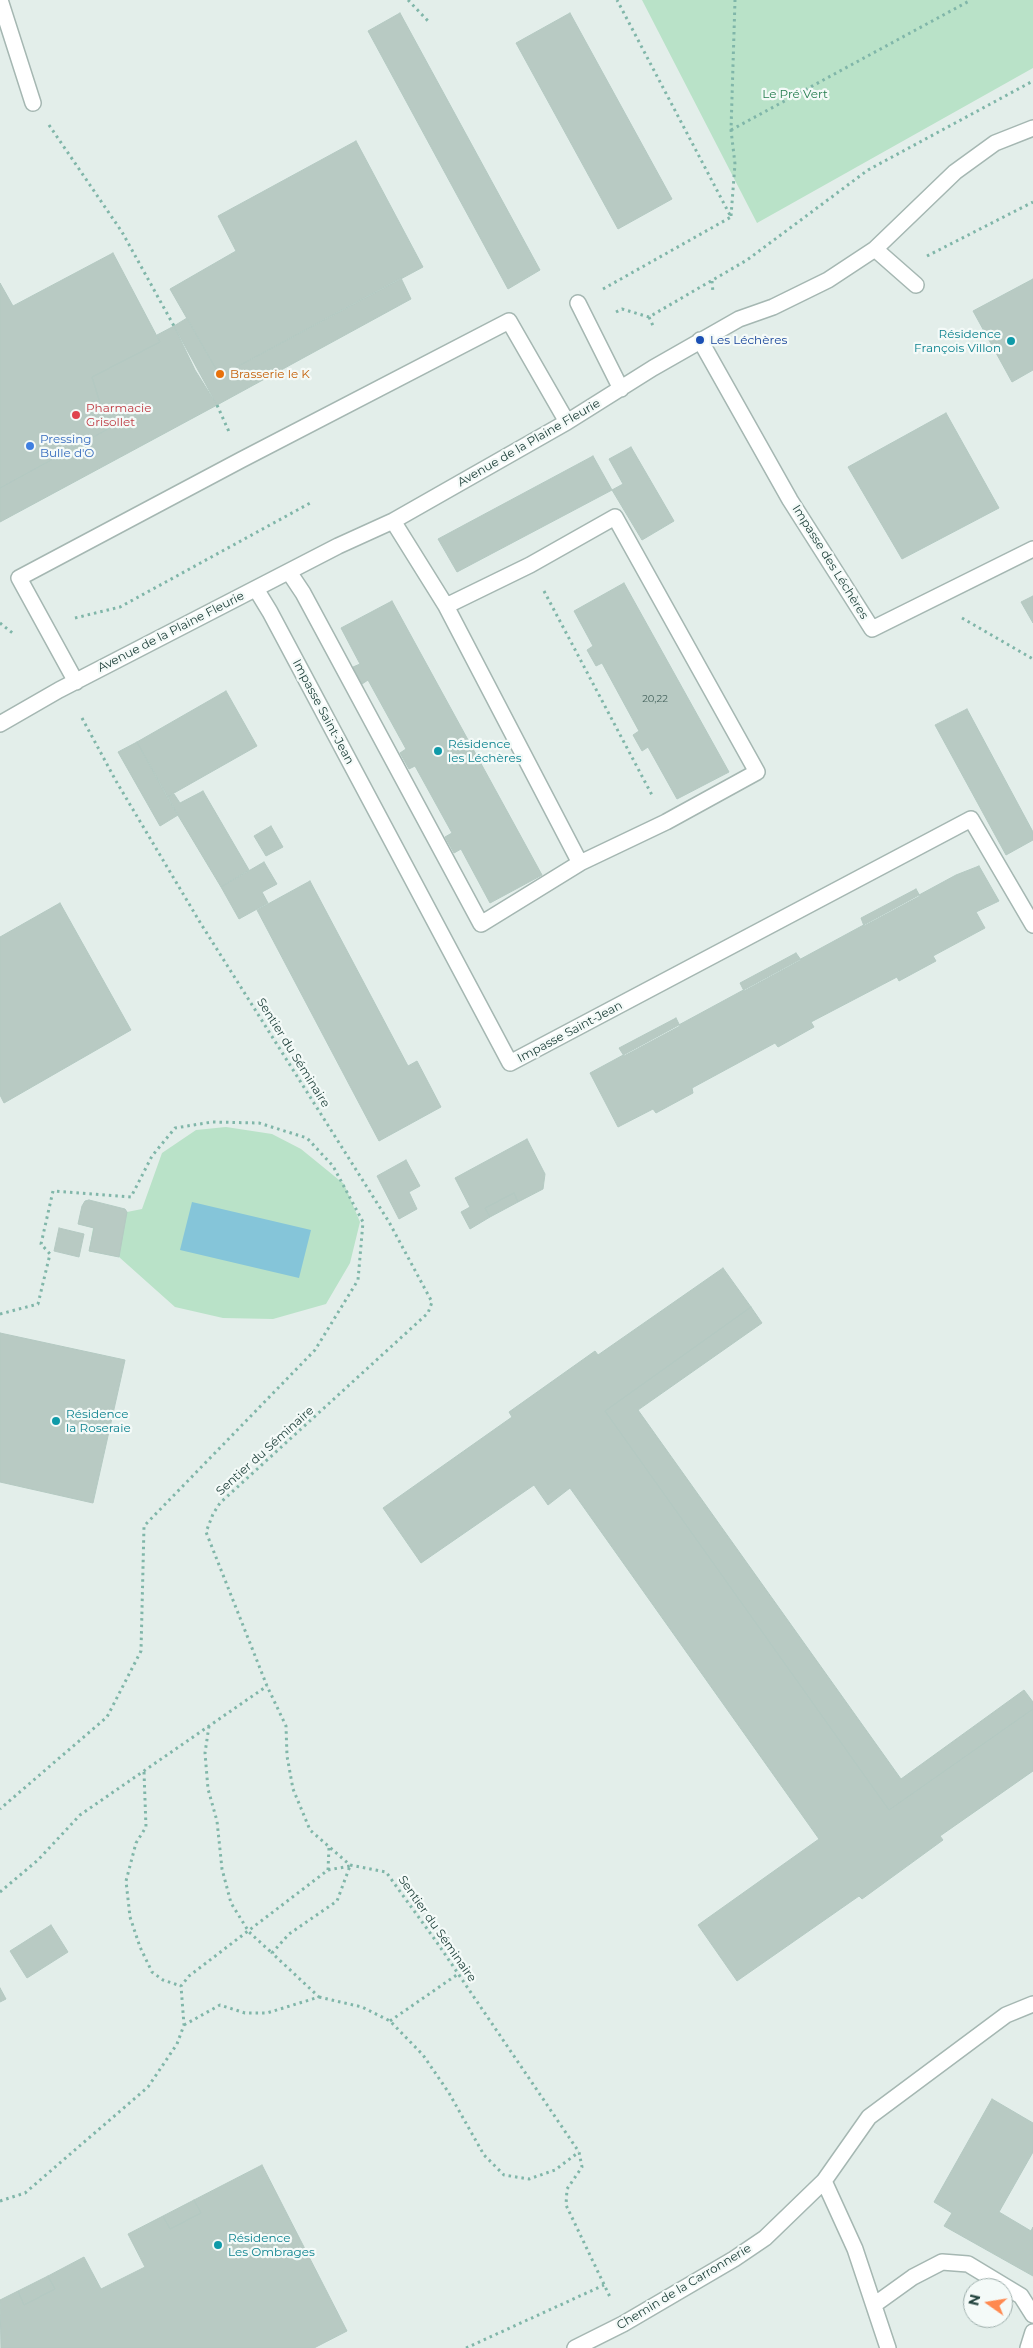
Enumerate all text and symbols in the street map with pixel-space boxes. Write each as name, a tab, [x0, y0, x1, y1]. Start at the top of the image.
park label: Le Pré Vert	[762, 87, 828, 101]
place label: Résidence François Villon	[914, 327, 1001, 355]
place label: Les Léchères	[710, 333, 787, 347]
marker: Les Léchères	[694, 334, 706, 346]
marker: Résidence François Villon	[1005, 335, 1017, 347]
place label: Brasserie le K	[230, 367, 310, 381]
marker: Brasserie le K	[214, 368, 226, 380]
street label: Avenue de la Plaine Fleurie	[455, 396, 603, 490]
place label: Pharmacie Grisollet	[86, 401, 151, 429]
marker: Pharmacie Grisollet	[70, 409, 82, 421]
place label: Pressing Bulle d'O	[40, 432, 94, 460]
marker: Pressing Bulle d'O	[24, 440, 36, 452]
street label: Impasse des Léchères	[789, 502, 871, 622]
street label: Avenue de la Plaine Fleurie	[95, 589, 247, 675]
street label: Impasse Saint-Jean	[289, 657, 357, 767]
house number: 20,22	[642, 693, 668, 705]
place label: Résidence les Léchères	[448, 737, 521, 765]
marker: Résidence les Léchères	[432, 745, 444, 757]
street label: Sentier du Séminaire	[253, 996, 333, 1110]
street label: Impasse Saint-Jean	[515, 998, 625, 1066]
street label: Sentier du Séminaire	[213, 1403, 317, 1499]
place label: Résidence la Roseraie	[66, 1407, 131, 1435]
marker: Résidence la Roseraie	[50, 1415, 62, 1427]
street label: Sentier du Séminaire	[395, 1873, 479, 1985]
place label: Résidence Les Ombrages	[228, 2231, 315, 2259]
marker: Résidence Les Ombrages	[212, 2239, 224, 2251]
street label: Chemin de la Carronnerie	[614, 2241, 754, 2333]
north arrow	[963, 2278, 1013, 2328]
text: N	[964, 2292, 984, 2307]

